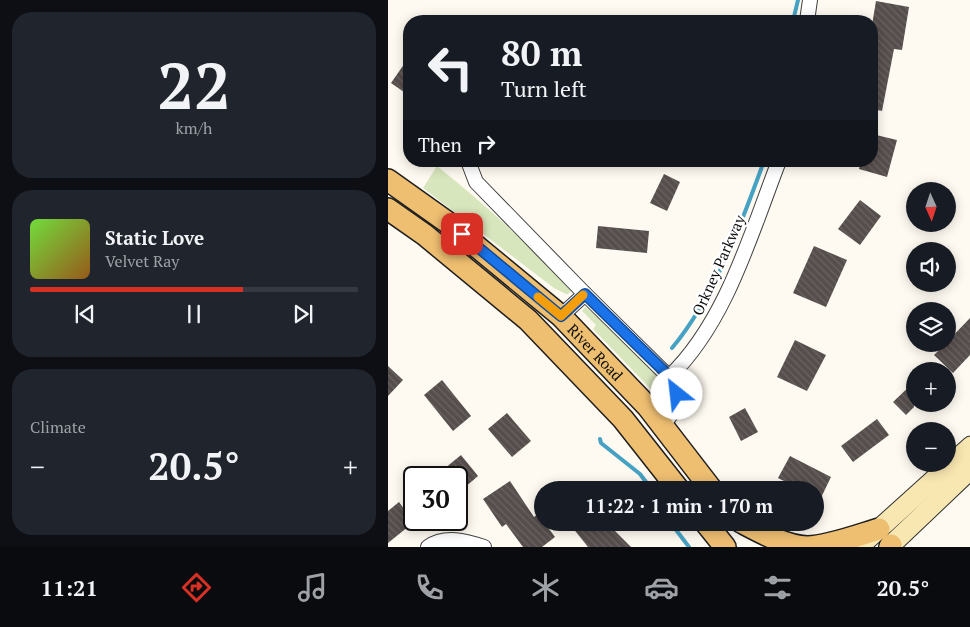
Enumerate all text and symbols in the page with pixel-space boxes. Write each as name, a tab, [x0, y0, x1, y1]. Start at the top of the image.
text: 80 m	[501, 30, 582, 76]
icon: left	[418, 35, 483, 100]
text: 22	[157, 41, 231, 128]
text: Turn left	[501, 74, 587, 103]
text: km/h	[176, 117, 212, 139]
icon: right	[472, 130, 500, 158]
text: Then	[418, 132, 462, 157]
north arrow	[906, 182, 956, 232]
map controls	[906, 182, 956, 472]
street label: Orkney Parkway	[687, 211, 749, 318]
pin	[441, 213, 483, 255]
icon: arrive	[448, 220, 476, 248]
text: Static Love	[105, 225, 204, 250]
button: sound	[906, 242, 956, 292]
text: Velvet Ray	[105, 250, 179, 272]
icon: previous	[71, 300, 99, 328]
icon: pause	[180, 300, 208, 328]
icon: next	[289, 300, 317, 328]
button: layers	[906, 302, 956, 352]
street label: River Road	[563, 319, 627, 385]
button: +	[906, 362, 956, 412]
position arrow	[650, 367, 702, 419]
text: Climate	[30, 416, 86, 438]
button: −	[906, 422, 956, 472]
text: 20.5°	[148, 441, 240, 491]
text: −	[30, 448, 45, 485]
text: +	[343, 448, 358, 485]
speed limit sign: 30	[403, 466, 468, 531]
text: 11:22 · 1 min · 170 m	[585, 493, 773, 518]
icon: directions	[179, 570, 214, 605]
icon: music	[295, 570, 330, 605]
icon: phone	[412, 570, 447, 605]
icon: climate	[528, 570, 563, 605]
icon: car	[644, 570, 679, 605]
icon: filters	[760, 570, 795, 605]
text: 11:21	[41, 573, 98, 602]
text: 20.5°	[876, 573, 929, 602]

